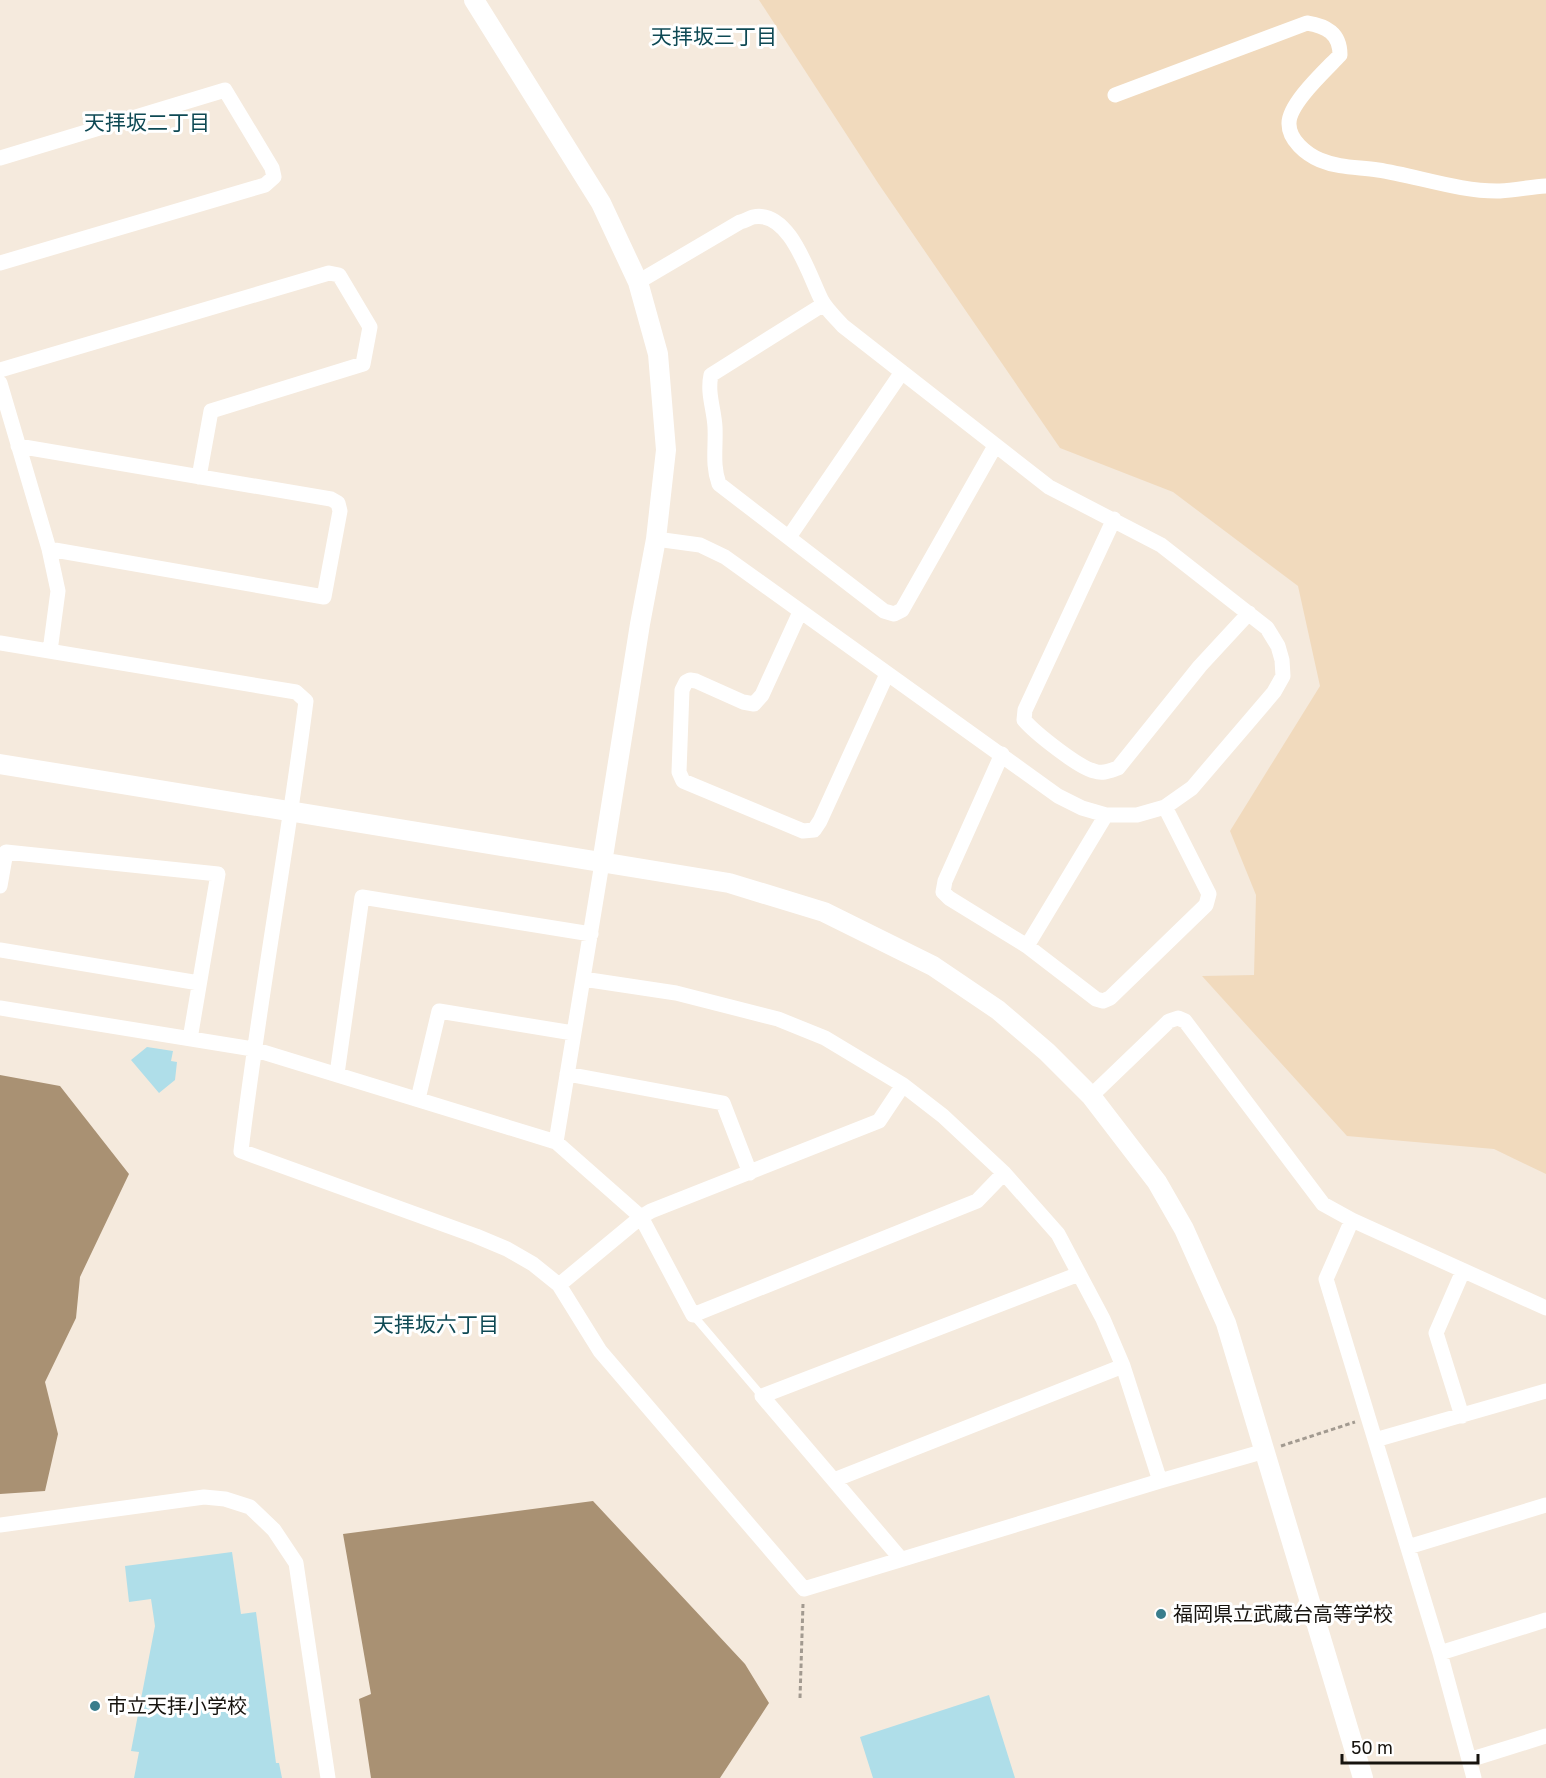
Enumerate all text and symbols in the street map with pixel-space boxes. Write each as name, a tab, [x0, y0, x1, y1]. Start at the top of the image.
district label: 天拝坂三丁目	[651, 23, 777, 49]
district label: 天拝坂二丁目	[84, 109, 210, 135]
district label: 天拝坂六丁目	[373, 1311, 499, 1337]
place label: 福岡県立武蔵台高等学校	[1173, 1601, 1393, 1625]
marker: 福岡県立武蔵台高等学校	[1154, 1607, 1168, 1621]
place label: 市立天拝小学校	[107, 1693, 247, 1717]
marker: 市立天拝小学校	[88, 1699, 102, 1713]
scale bar	[1342, 1727, 1478, 1765]
text: 50 m	[1351, 1736, 1393, 1758]

